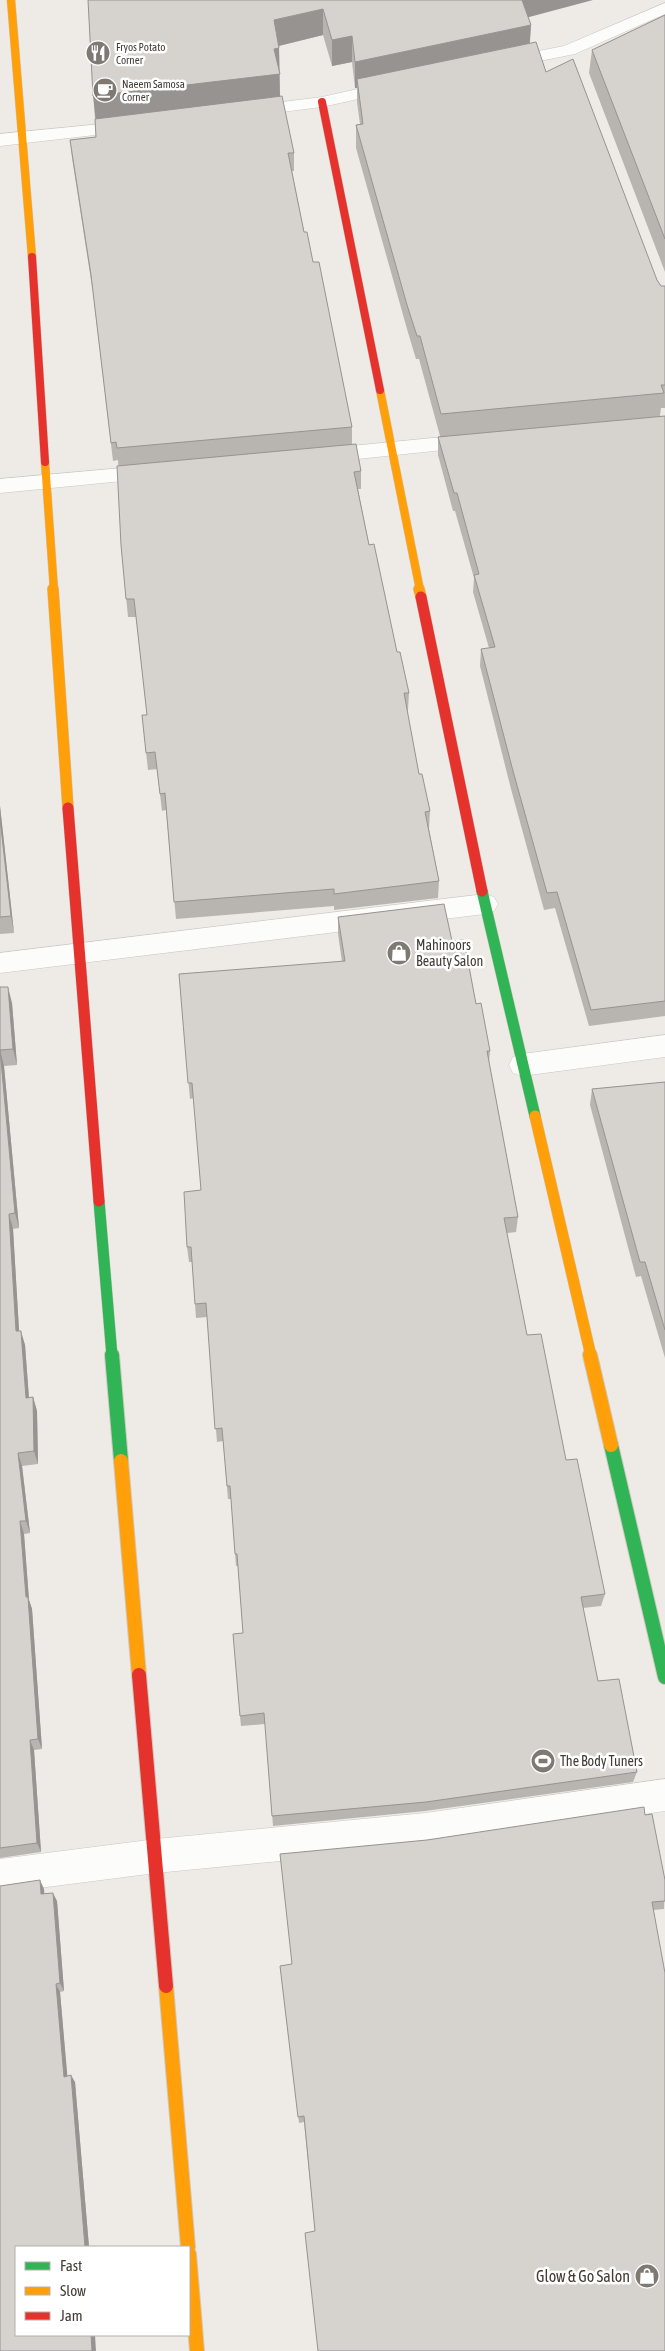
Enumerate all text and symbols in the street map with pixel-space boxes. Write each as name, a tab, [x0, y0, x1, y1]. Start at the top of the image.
restaurant icon: Fryos Potato Corner	[85, 40, 111, 66]
place label: Fryos Potato Corner	[116, 41, 165, 66]
cafe icon: Naeem Samosa Corner	[92, 77, 118, 103]
place label: Naeem Samosa Corner	[122, 78, 185, 103]
place label: Mahinoors Beauty Salon	[416, 937, 483, 969]
shop icon: Mahinoors Beauty Salon	[386, 940, 412, 966]
sports icon: The Body Tuners	[530, 1748, 556, 1774]
place label: The Body Tuners	[560, 1753, 643, 1769]
legend	[15, 2246, 190, 2336]
text: Fast	[60, 2257, 82, 2274]
shop icon: Glow & Go Salon	[634, 2263, 660, 2289]
place label: Glow & Go Salon	[536, 2267, 630, 2285]
text: Slow	[60, 2282, 86, 2299]
text: Jam	[60, 2307, 83, 2324]

